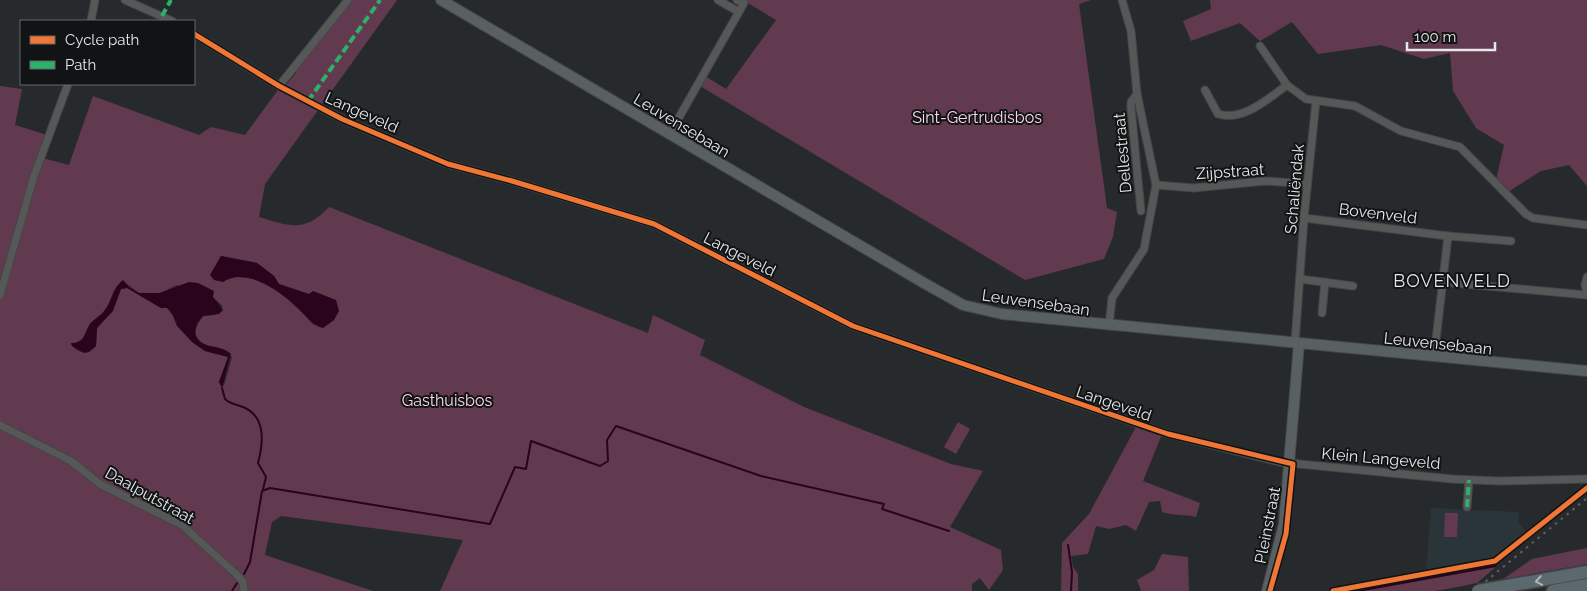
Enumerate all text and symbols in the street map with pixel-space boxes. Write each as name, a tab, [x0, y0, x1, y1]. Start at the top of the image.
legend	[20, 20, 195, 85]
scale bar	[1407, 20, 1494, 52]
text: 100 m	[1414, 28, 1456, 46]
text: Cycle path	[65, 31, 139, 49]
text: Path	[65, 56, 96, 74]
street label: Langeveld	[322, 88, 401, 137]
street label: Leuvensebaan	[630, 89, 733, 162]
park label: Sint-Gertrudisbos	[912, 108, 1042, 127]
street label: Dellestraat	[1109, 111, 1135, 194]
street label: Schaliëndak	[1281, 143, 1308, 235]
street label: Zijpstraat	[1195, 160, 1265, 183]
street label: Bovenveld	[1338, 199, 1418, 228]
street label: Langeveld	[701, 228, 779, 281]
district label: BOVENVELD	[1393, 270, 1511, 291]
street label: Leuvensebaan	[981, 286, 1091, 319]
street label: Leuvensebaan	[1383, 328, 1493, 359]
street label: Langeveld	[1074, 382, 1154, 425]
park label: Gasthuisbos	[402, 391, 492, 410]
street label: Klein Langeveld	[1321, 444, 1441, 473]
street label: Daalputstraat	[102, 463, 198, 528]
street label: Pleinstraat	[1251, 484, 1284, 565]
one-way arrow	[1535, 575, 1543, 585]

